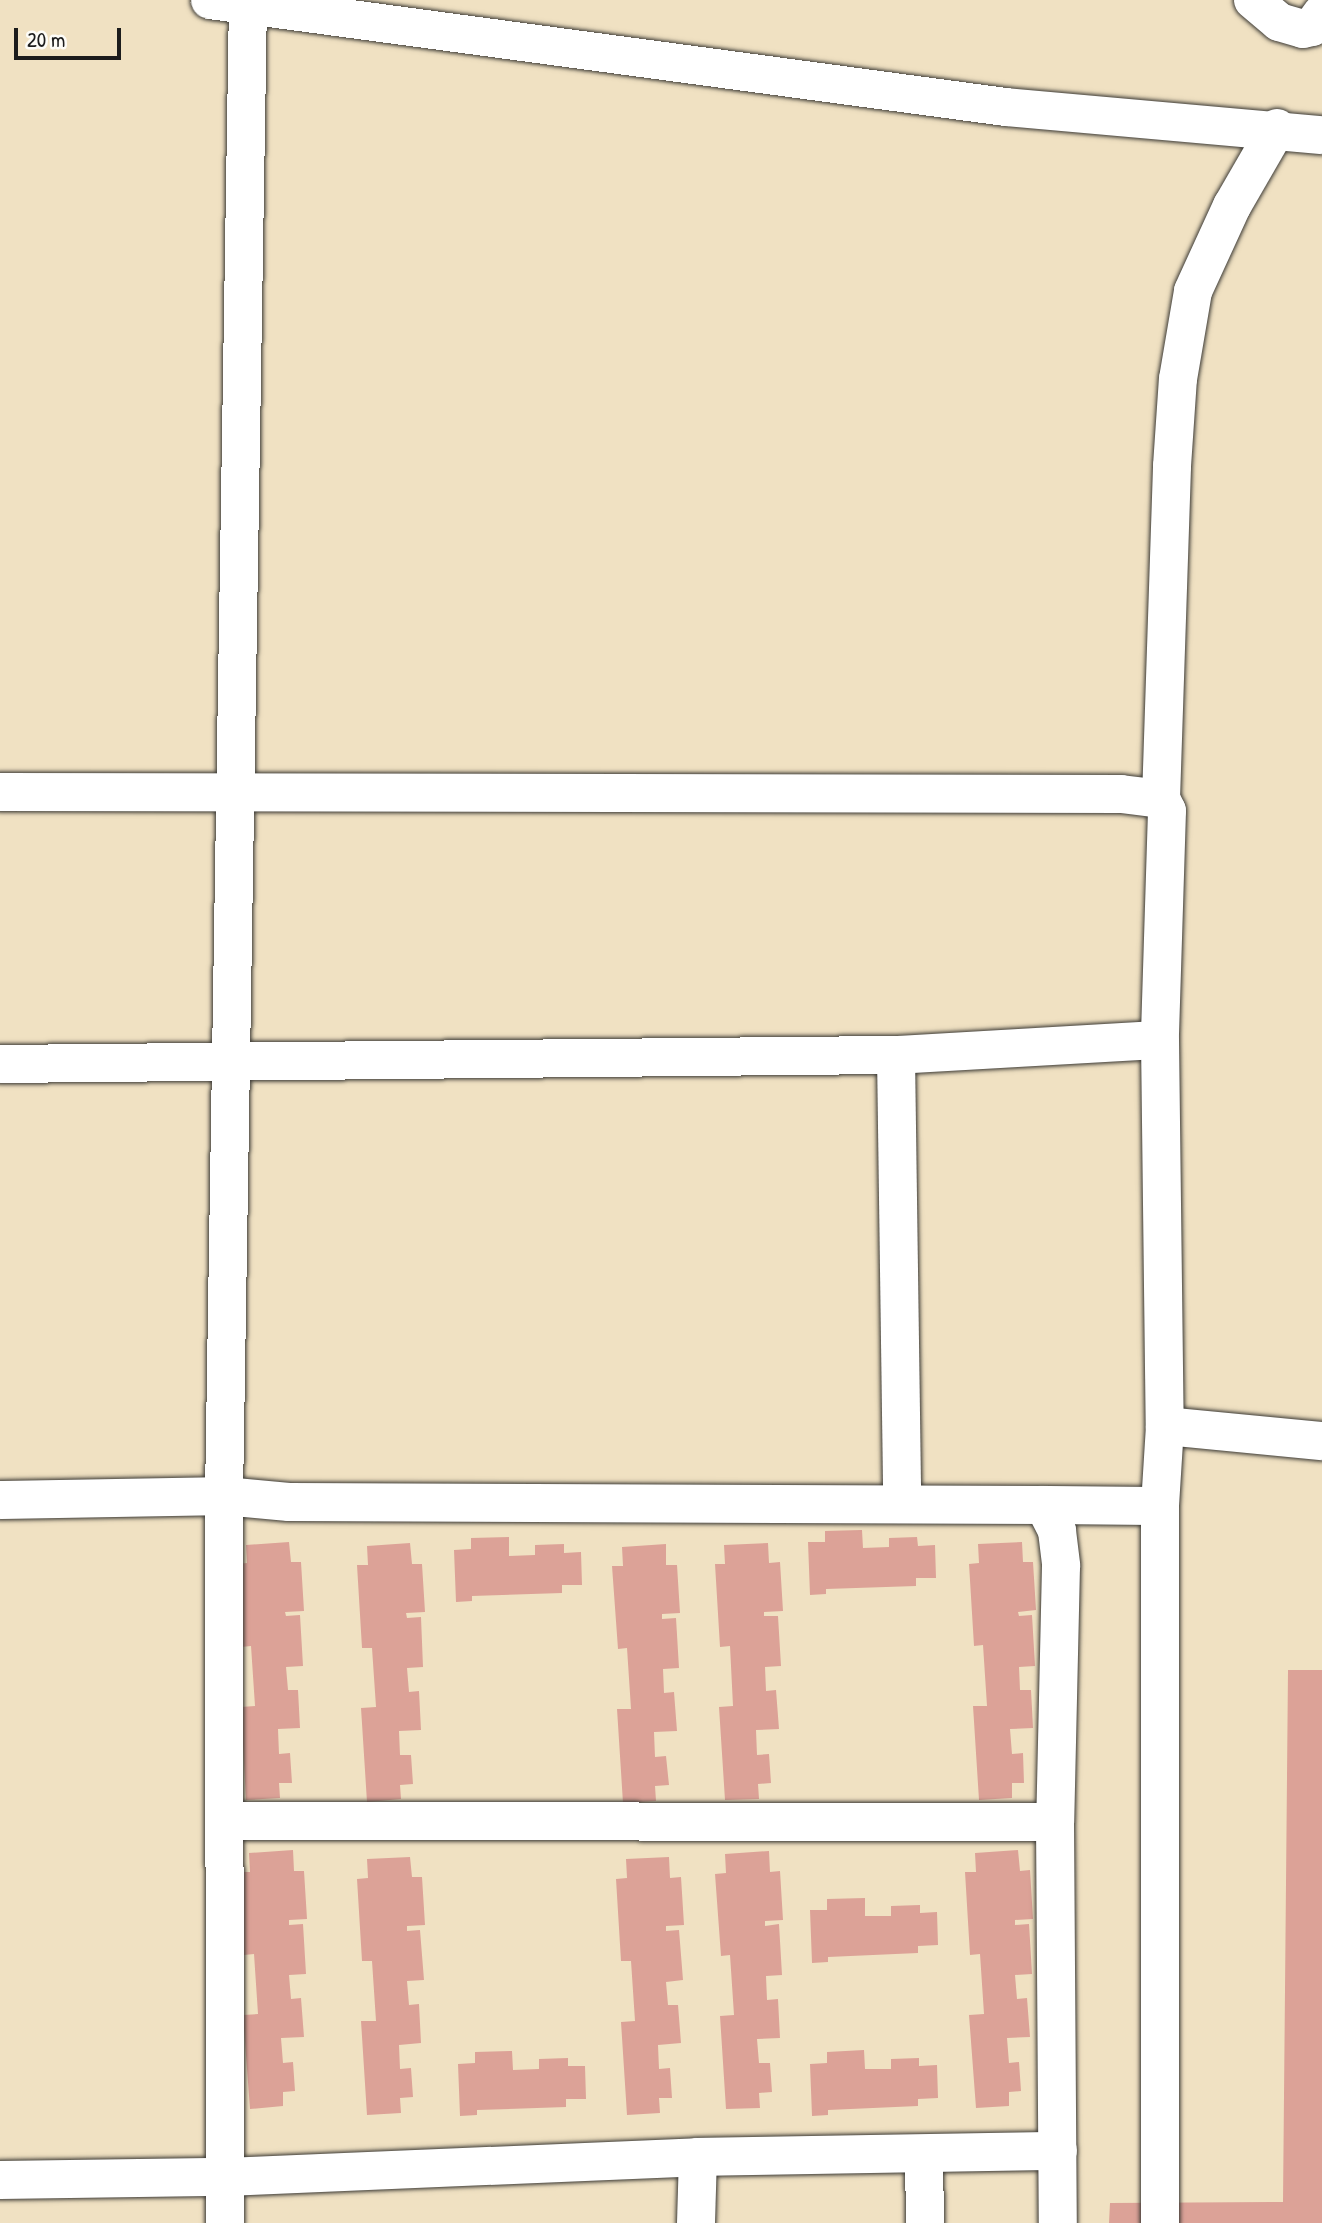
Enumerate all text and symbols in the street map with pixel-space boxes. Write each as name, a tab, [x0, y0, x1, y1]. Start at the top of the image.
scale bar	[18, 14, 124, 58]
text: 20 m	[27, 25, 65, 54]

